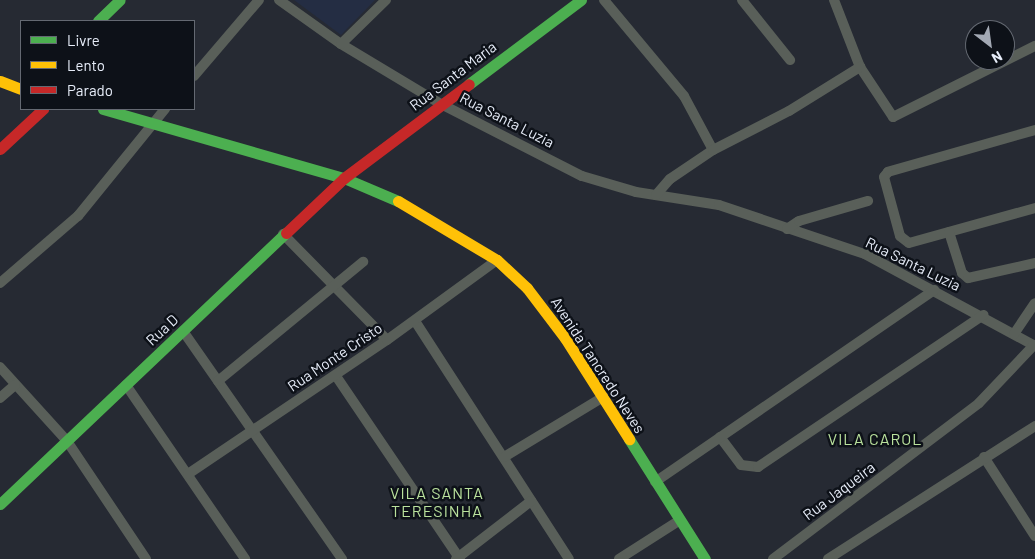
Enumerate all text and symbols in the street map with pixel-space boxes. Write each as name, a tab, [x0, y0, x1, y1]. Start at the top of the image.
legend	[20, 20, 195, 110]
north arrow	[965, 20, 1015, 70]
text: Livre	[67, 31, 100, 49]
street label: Rua Santa Maria	[406, 38, 500, 114]
text: N	[989, 48, 1006, 67]
text: Lento	[67, 56, 105, 74]
text: Parado	[67, 81, 113, 99]
street label: Rua Santa Luzia	[457, 89, 557, 151]
street label: Rua Santa Luzia	[863, 233, 963, 295]
street label: Avenida Tancredo Neves	[547, 294, 649, 436]
street label: Rua D	[142, 311, 182, 349]
street label: Rua Monte Cristo	[284, 319, 386, 395]
district label: VILA CAROL	[827, 429, 923, 449]
street label: Rua Jaqueira	[799, 458, 879, 524]
district label: VILA SANTA TERESINHA	[389, 483, 485, 521]

